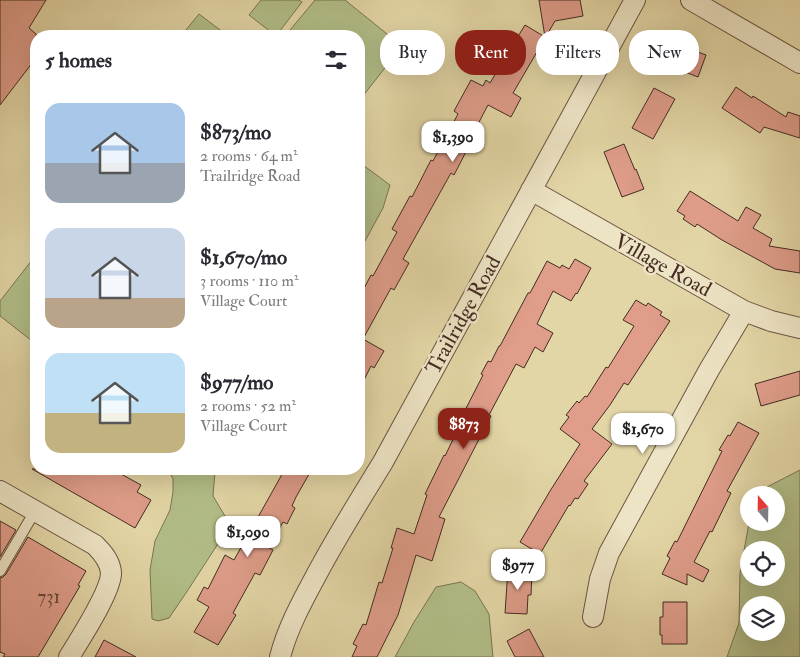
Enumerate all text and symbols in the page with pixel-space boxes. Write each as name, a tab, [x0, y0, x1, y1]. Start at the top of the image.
chip: Buy	[380, 30, 445, 75]
chip: Rent	[455, 30, 526, 75]
chip: Filters	[536, 30, 619, 75]
chip: New	[629, 30, 699, 75]
icon: filters	[322, 46, 350, 74]
text: 5 homes	[45, 47, 112, 74]
text: $873/mo	[200, 119, 271, 146]
pin: $1,390	[412, 120, 494, 163]
icon: home	[85, 123, 145, 183]
text: $1,390	[432, 127, 474, 147]
text: 2 rooms · 64 m²	[200, 146, 298, 166]
text: Trailridge Road	[200, 166, 300, 186]
street label: Village Road	[609, 228, 717, 304]
text: $1,670/mo	[200, 244, 287, 271]
icon: home	[85, 248, 145, 308]
street label: Trailridge Road	[420, 250, 508, 379]
text: 3 rooms · 110 m²	[200, 271, 298, 291]
text: Village Court	[200, 291, 287, 311]
text: $977/mo	[200, 369, 273, 396]
icon: home	[85, 373, 145, 433]
text: 2 rooms · 52 m²	[200, 396, 296, 416]
pin: $873	[434, 408, 494, 450]
pin: $1,670	[602, 412, 684, 455]
text: $873	[449, 414, 479, 434]
text: Village Court	[200, 416, 287, 436]
text: $1,670	[622, 419, 664, 439]
north arrow	[740, 486, 785, 531]
map controls	[740, 486, 785, 641]
pin: $1,090	[207, 516, 289, 558]
text: $1,090	[226, 522, 270, 542]
button: locate	[740, 541, 785, 586]
pin: $977	[488, 548, 548, 591]
text: $977	[502, 555, 534, 575]
house number: 731	[38, 585, 60, 609]
button: layers	[740, 596, 785, 641]

